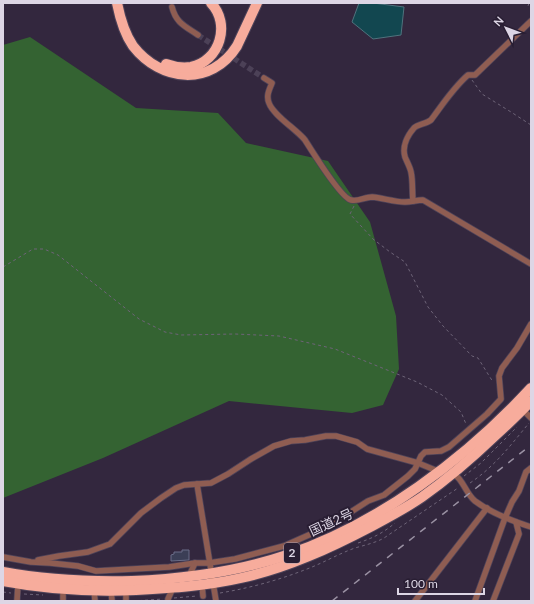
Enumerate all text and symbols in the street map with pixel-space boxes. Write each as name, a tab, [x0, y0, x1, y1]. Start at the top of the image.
north arrow	[486, 8, 526, 48]
text: N	[491, 13, 506, 28]
street label: 国道2号	[307, 505, 355, 539]
road number: 2	[284, 543, 300, 563]
scale bar	[398, 570, 484, 596]
text: 100 m	[404, 576, 438, 591]

